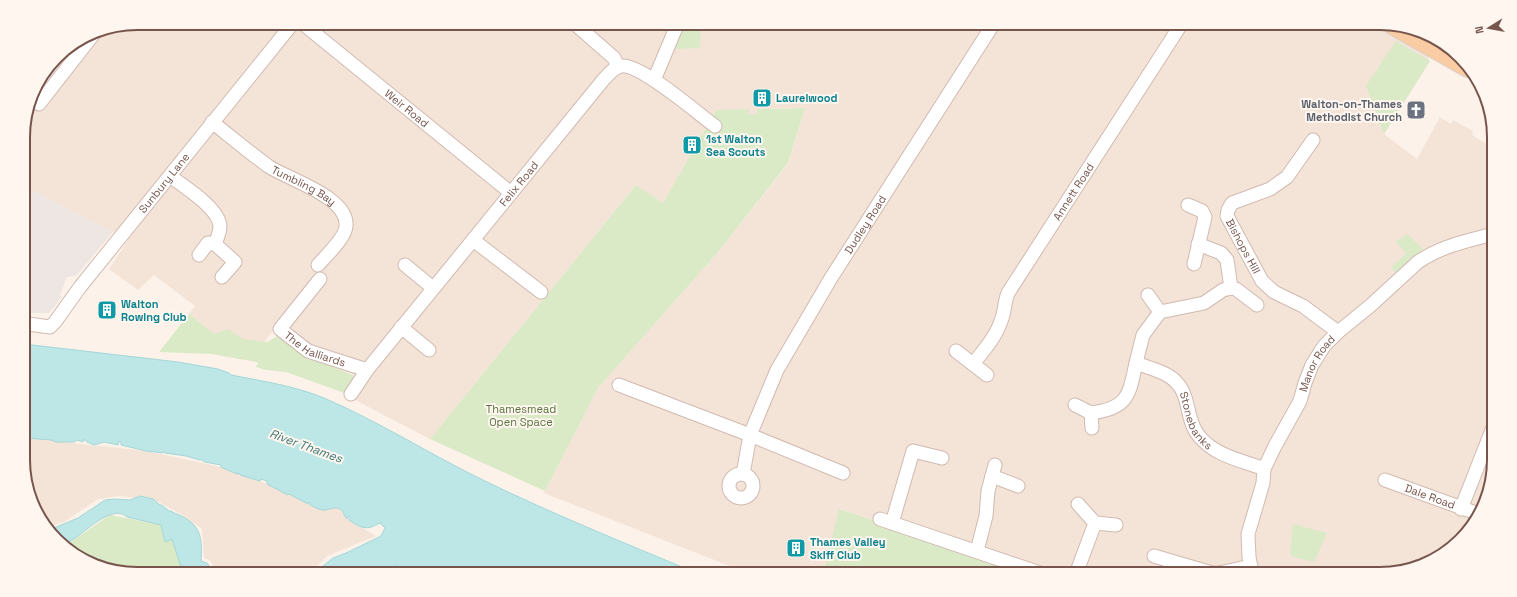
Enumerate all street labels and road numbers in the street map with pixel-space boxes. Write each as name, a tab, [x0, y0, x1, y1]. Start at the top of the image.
street label: Weir Road	[382, 86, 432, 130]
street label: Sunbury Lane	[135, 150, 192, 216]
street label: Felix Road	[496, 158, 541, 209]
street label: Annett Road	[1050, 160, 1097, 223]
street label: Tumbling Bay	[269, 163, 339, 209]
street label: Dudley Road	[841, 193, 889, 257]
street label: Bishops Hill	[1223, 216, 1264, 276]
street label: The Halliards	[281, 328, 348, 370]
street label: Manor Road	[1296, 332, 1338, 393]
street label: Stonebanks	[1177, 390, 1215, 453]
street label: Dale Road	[1403, 481, 1457, 512]

